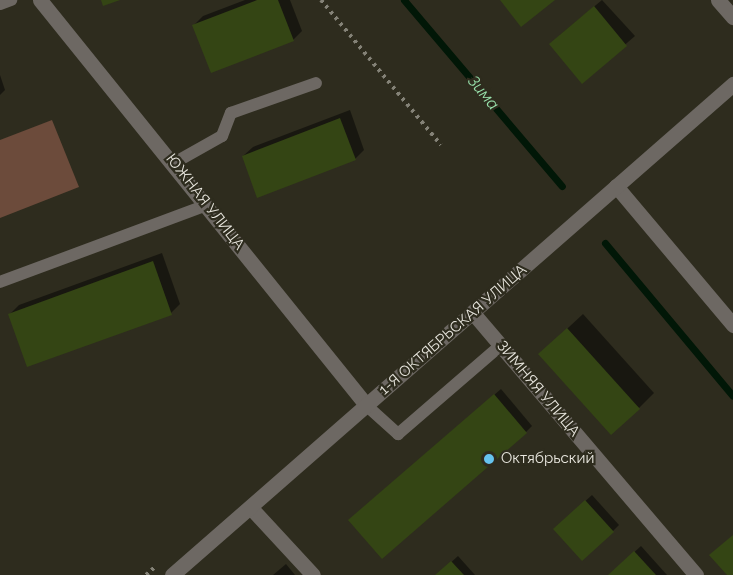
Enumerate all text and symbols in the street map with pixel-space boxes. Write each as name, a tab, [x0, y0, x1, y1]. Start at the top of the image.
water label: Зима	[463, 72, 503, 114]
street label: ЮЖНАЯ УЛИЦА	[162, 150, 248, 254]
street label: 1-Я ОКТЯБРЬСКАЯ УЛИЦА	[376, 261, 530, 399]
street label: ЗИМНЯЯ УЛИЦА	[493, 337, 583, 441]
place label: Октябрьский	[501, 450, 594, 468]
marker: Октябрьский	[482, 452, 496, 466]

